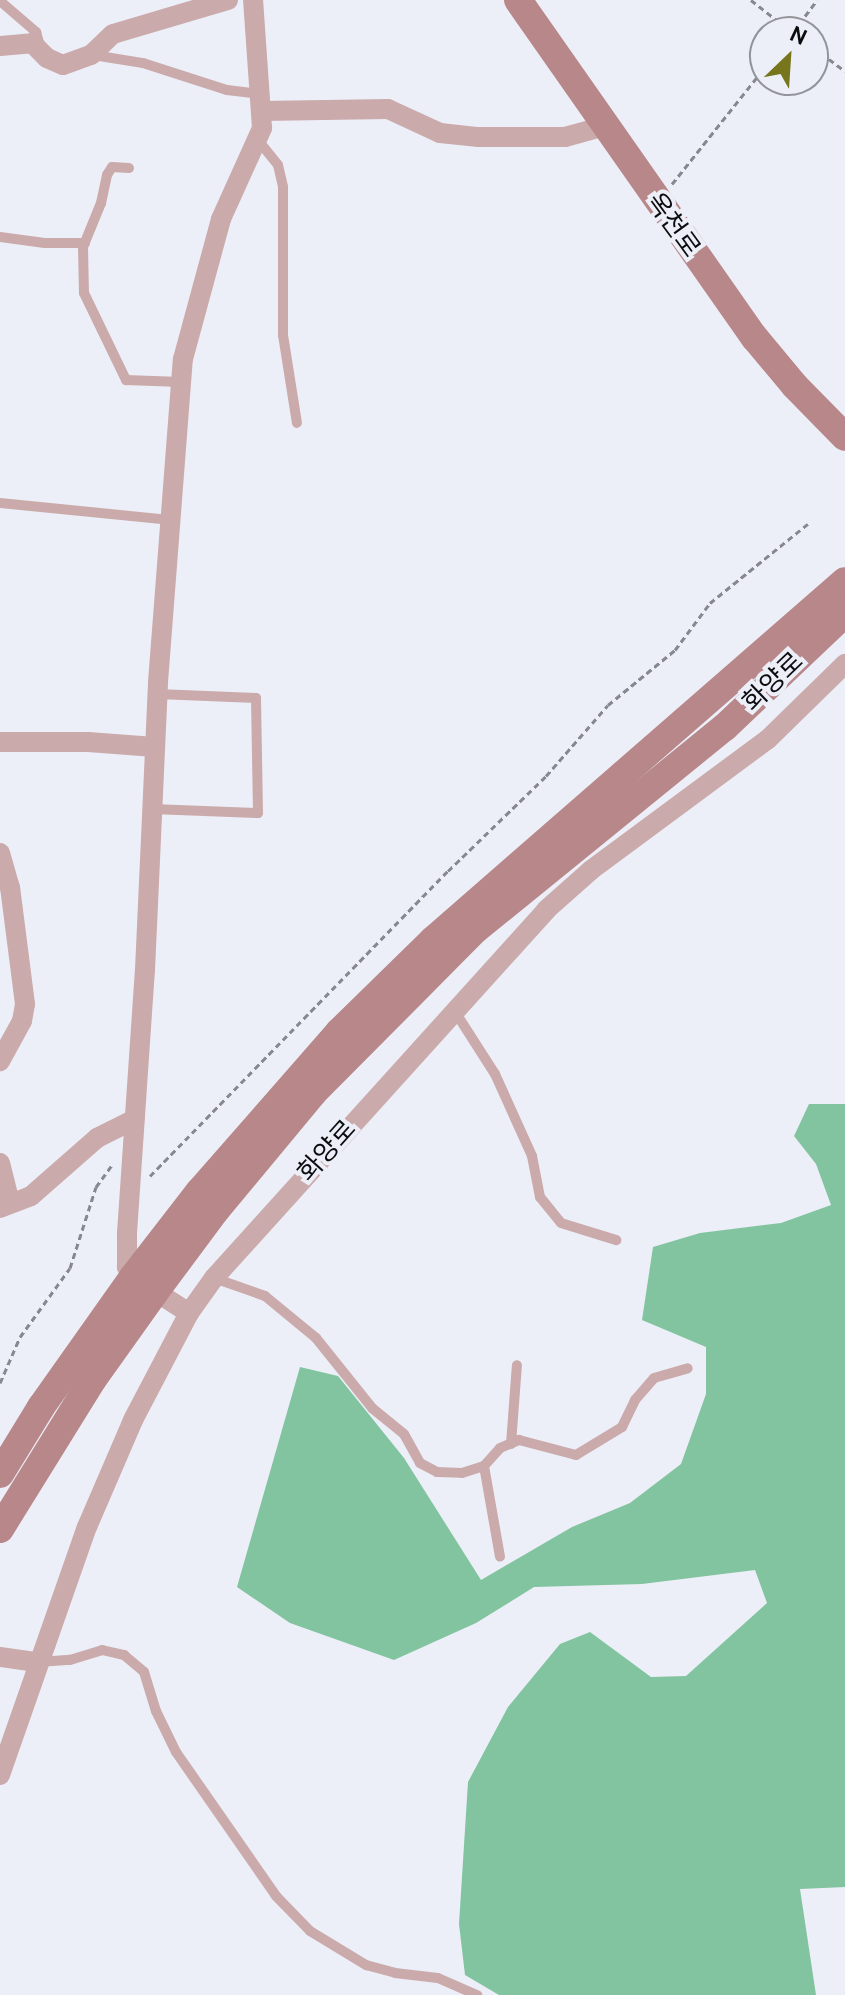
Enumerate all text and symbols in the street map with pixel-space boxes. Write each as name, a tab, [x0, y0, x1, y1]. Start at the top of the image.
north arrow	[749, 16, 829, 96]
text: N	[786, 20, 811, 51]
street label: 옥천로	[639, 187, 707, 263]
street label: 화양로	[736, 646, 810, 718]
street label: 화양로	[291, 1114, 363, 1188]

